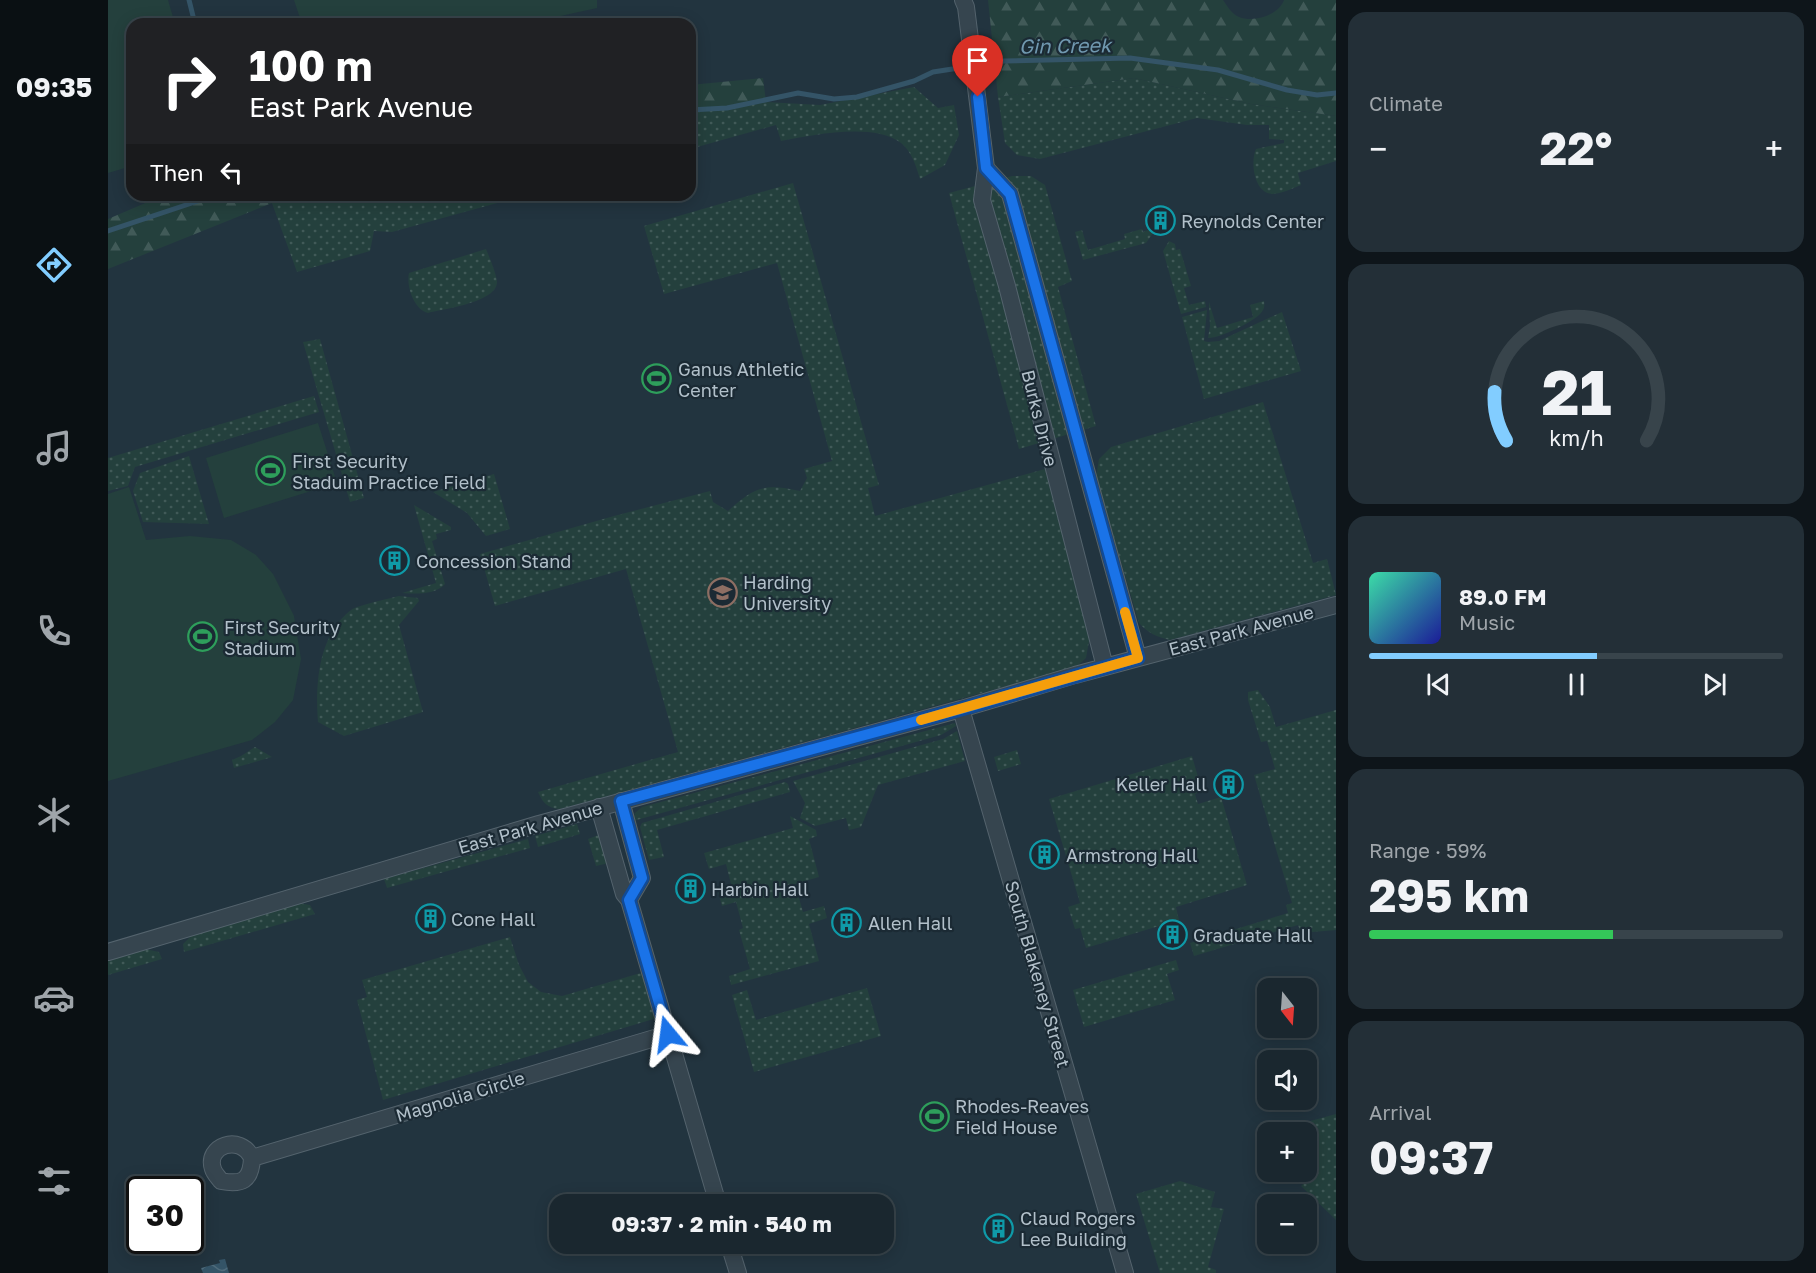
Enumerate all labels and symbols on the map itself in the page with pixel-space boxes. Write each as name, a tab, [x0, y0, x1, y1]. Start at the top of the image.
water label: Gin Creek	[1019, 32, 1114, 58]
pin	[952, 35, 1003, 97]
building icon: Reynolds Center	[1144, 205, 1176, 237]
place label: Reynolds Center	[1181, 210, 1324, 232]
place label: Ganus Athletic Center	[678, 358, 805, 401]
sports icon: Ganus Athletic Center	[641, 363, 673, 395]
street label: Burks Drive	[1017, 367, 1063, 469]
place label: First Security Staduim Practice Field	[292, 450, 486, 493]
sports icon: First Security Staduim Practice Field	[255, 455, 287, 487]
building icon: Concession Stand	[379, 545, 411, 577]
place label: Concession Stand	[416, 550, 571, 572]
place label: Harding University	[743, 571, 831, 614]
school or university icon: Harding University	[706, 576, 738, 608]
street label: East Park Avenue	[1166, 600, 1316, 660]
place label: First Security Stadium	[224, 616, 340, 659]
sports icon: First Security Stadium	[187, 621, 219, 653]
building icon: Keller Hall	[1212, 768, 1244, 800]
place label: Keller Hall	[1116, 773, 1207, 795]
street label: East Park Avenue	[455, 796, 605, 858]
building icon: Armstrong Hall	[1029, 839, 1061, 871]
place label: Armstrong Hall	[1066, 844, 1198, 866]
building icon: Harbin Hall	[674, 873, 706, 905]
place label: Harbin Hall	[711, 878, 809, 900]
street label: South Blakeney Street	[1001, 878, 1075, 1070]
building icon: Cone Hall	[414, 903, 446, 935]
building icon: Allen Hall	[831, 907, 863, 939]
place label: Cone Hall	[451, 908, 536, 930]
place label: Allen Hall	[868, 912, 953, 934]
building icon: Graduate Hall	[1156, 919, 1188, 951]
place label: Graduate Hall	[1193, 924, 1312, 946]
north arrow	[1257, 978, 1317, 1038]
position arrow	[636, 1002, 700, 1066]
street label: Magnolia Circle	[393, 1066, 527, 1126]
place label: Rhodes-Reaves Field House	[955, 1095, 1089, 1138]
sports icon: Rhodes-Reaves Field House	[918, 1100, 950, 1132]
speed limit sign: 30	[126, 1176, 204, 1254]
place label: Claud Rogers Lee Building	[1020, 1207, 1136, 1250]
building icon: Claud Rogers Lee Building	[983, 1212, 1015, 1244]

